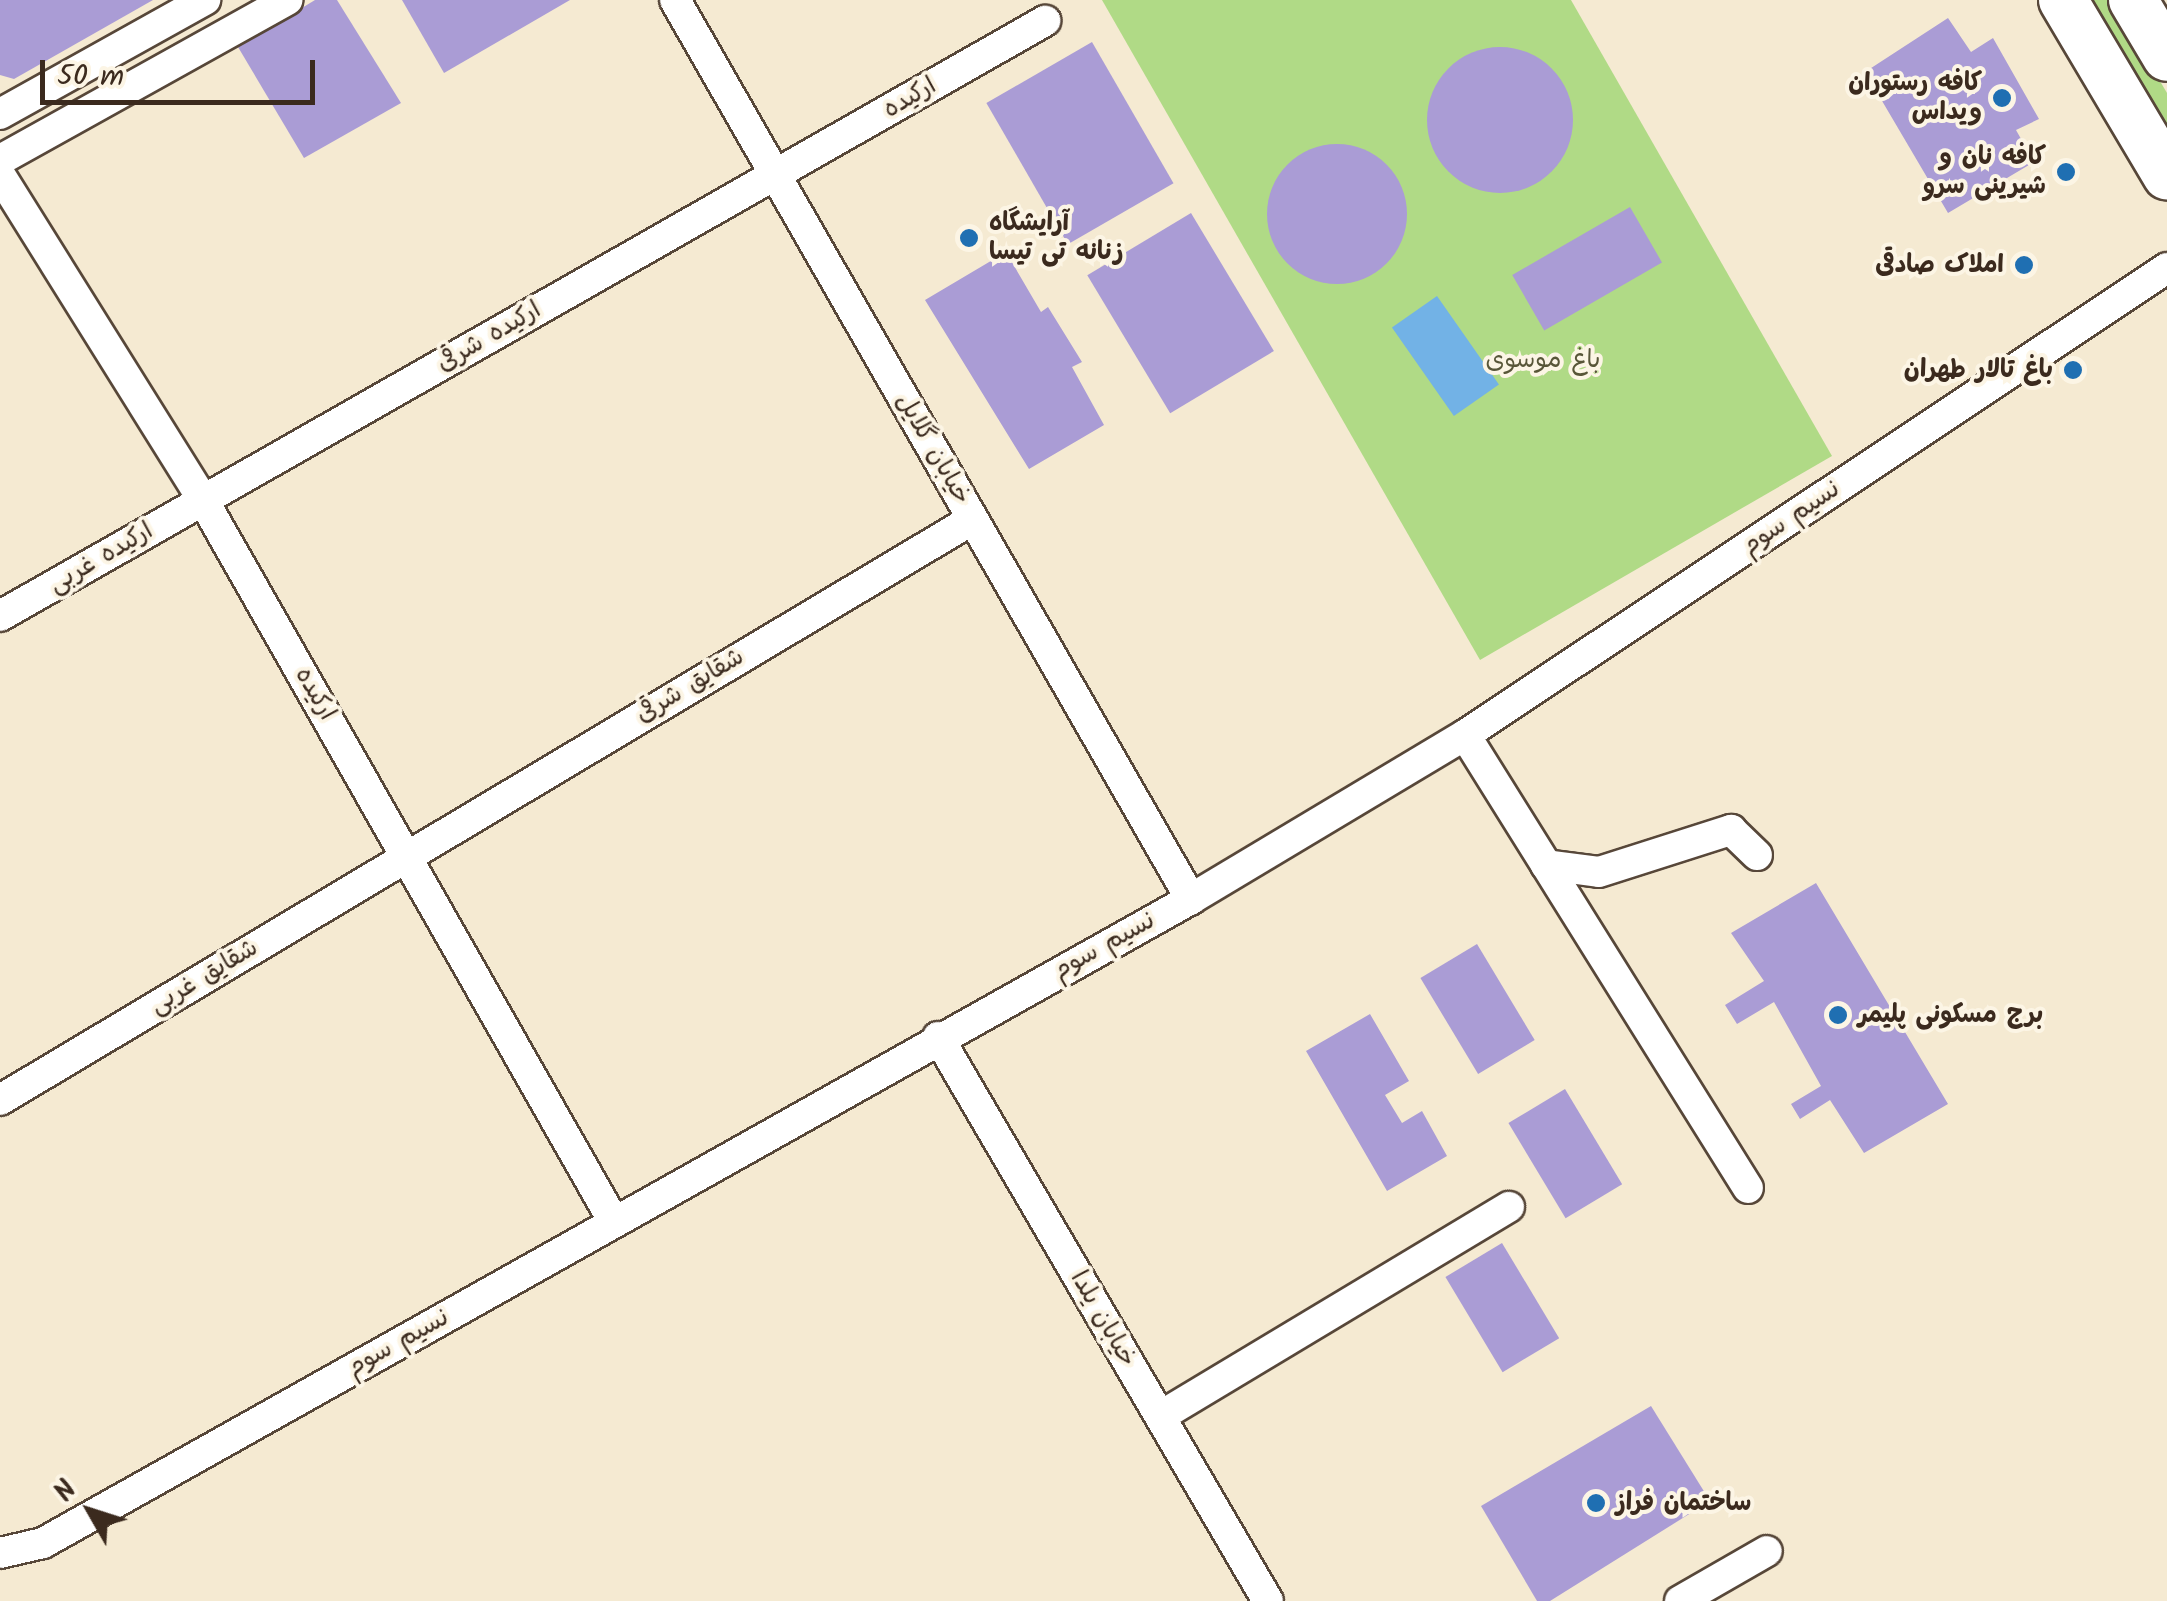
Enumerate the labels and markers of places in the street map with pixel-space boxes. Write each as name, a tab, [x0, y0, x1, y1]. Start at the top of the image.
place label: کافه رستوران ویداس	[1848, 69, 1982, 128]
marker: کافه رستوران ویداس	[1991, 87, 2013, 109]
place label: کافه نان و شیرینی سرو	[1923, 143, 2046, 202]
marker: کافه نان و شیرینی سرو	[2055, 161, 2077, 183]
place label: آرایشگاه زنانه تی تیسا	[989, 209, 1123, 268]
marker: آرایشگاه زنانه تی تیسا	[958, 227, 980, 249]
place label: املاک صادقی	[1875, 250, 2004, 280]
marker: املاک صادقی	[2013, 254, 2035, 276]
place label: باغ تالار طهران	[1904, 355, 2053, 385]
marker: باغ تالار طهران	[2062, 359, 2084, 381]
place label: برج مسکونی پلیمر	[1858, 1000, 2043, 1030]
marker: برج مسکونی پلیمر	[1827, 1004, 1849, 1026]
place label: ساختمان فراز	[1616, 1488, 1751, 1518]
marker: ساختمان فراز	[1585, 1492, 1607, 1514]

